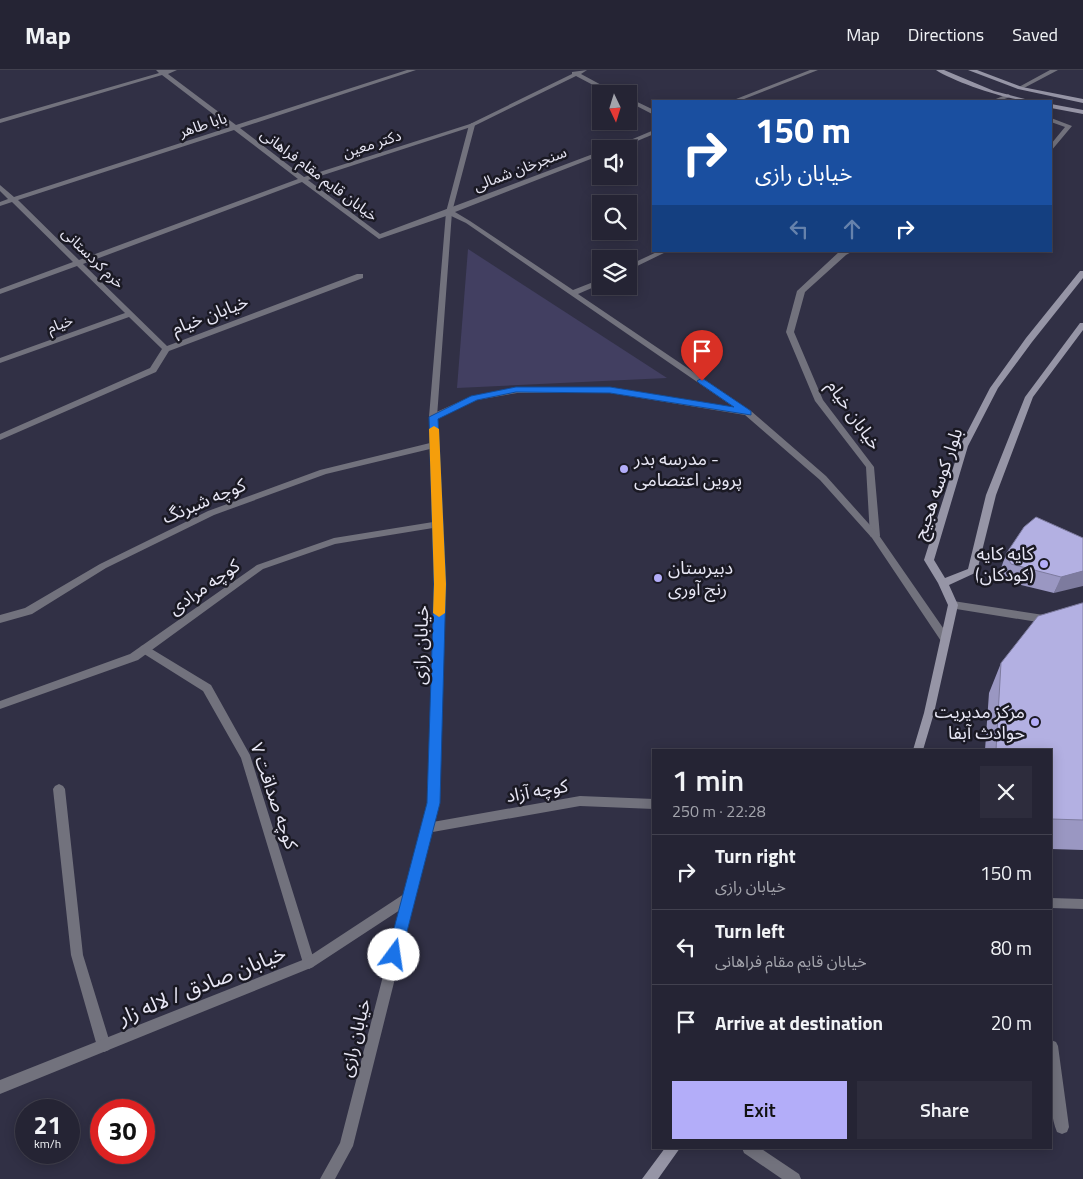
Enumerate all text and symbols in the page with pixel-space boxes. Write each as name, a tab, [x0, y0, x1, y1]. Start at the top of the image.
text: Map	[25, 17, 71, 53]
text: Map	[846, 21, 880, 48]
text: Directions	[908, 21, 984, 48]
text: Saved	[1012, 21, 1058, 48]
north arrow	[592, 85, 638, 130]
map controls	[592, 85, 637, 295]
text: 150 m	[755, 103, 851, 157]
street label: بابا طاهر	[175, 106, 230, 143]
icon: right	[672, 120, 737, 185]
street label: خیابان قایم مقام فراهانی	[256, 123, 383, 227]
street label: دکتر معین	[340, 123, 404, 164]
street label: سنجرخان شمالی	[470, 140, 570, 197]
button: sound	[592, 140, 637, 185]
text: خیابان رازی	[755, 156, 852, 190]
button: search	[592, 195, 637, 240]
icon: left	[785, 215, 813, 243]
icon: ahead	[838, 215, 866, 243]
icon: right	[891, 215, 919, 243]
street label: خرم کردستانی	[56, 221, 130, 294]
button: layers	[592, 250, 637, 295]
street label: خیابان خیام	[168, 288, 252, 342]
street label: خیام	[44, 308, 76, 339]
pin	[681, 330, 723, 381]
icon: arrive	[688, 337, 716, 365]
street label: خیابان خیام	[820, 374, 888, 456]
street label: بلوار کوسه هجیج	[906, 424, 969, 543]
place label: مدرسه بدر - پروین اعتصامی	[633, 445, 742, 493]
marker: مدرسه بدر - پروین اعتصامی	[618, 463, 630, 475]
street label: کوچه شبرنگ	[158, 471, 250, 530]
place label: کایه کایه (کودکان)	[975, 540, 1035, 588]
street label: کوچه مرادی	[162, 552, 245, 621]
place label: دبیرستان رنج آوری	[668, 554, 733, 602]
marker: کایه کایه (کودکان)	[1038, 558, 1050, 570]
marker: دبیرستان رنج آوری	[652, 572, 664, 584]
street label: خیابان رازی	[406, 605, 435, 685]
place label: مرکز مدیریت حوادث آبفا	[935, 698, 1025, 746]
marker: مرکز مدیریت حوادث آبفا	[1029, 716, 1041, 728]
street label: کوچه صداقت ۷	[244, 739, 306, 853]
text: 1 min	[672, 757, 744, 803]
button: close	[980, 766, 1032, 818]
street label: کوچه آزاد	[504, 772, 571, 809]
text: 250 m · 22:28	[672, 799, 766, 823]
text: Turn right	[715, 841, 796, 870]
icon: right	[672, 858, 700, 886]
text: 150 m	[980, 858, 1032, 887]
text: خیابان رازی	[715, 874, 786, 898]
text: Turn left	[715, 916, 785, 945]
position arrow	[367, 928, 419, 980]
icon: left	[672, 933, 700, 961]
text: 80 m	[991, 933, 1032, 962]
street label: خیابان صادق / لاله زار	[112, 936, 290, 1033]
text: خیابان قایم مقام فراهانی	[715, 949, 867, 973]
street label: خیابان رازی	[332, 996, 377, 1080]
icon: arrive	[672, 1008, 700, 1036]
text: Arrive at destination	[715, 1008, 883, 1037]
text: 20 m	[991, 1008, 1032, 1037]
button: Exit	[672, 1081, 847, 1139]
button: Share	[857, 1081, 1032, 1139]
speed limit sign: 30	[90, 1099, 155, 1164]
text: 21	[33, 1106, 62, 1144]
text: km/h	[34, 1134, 61, 1153]

